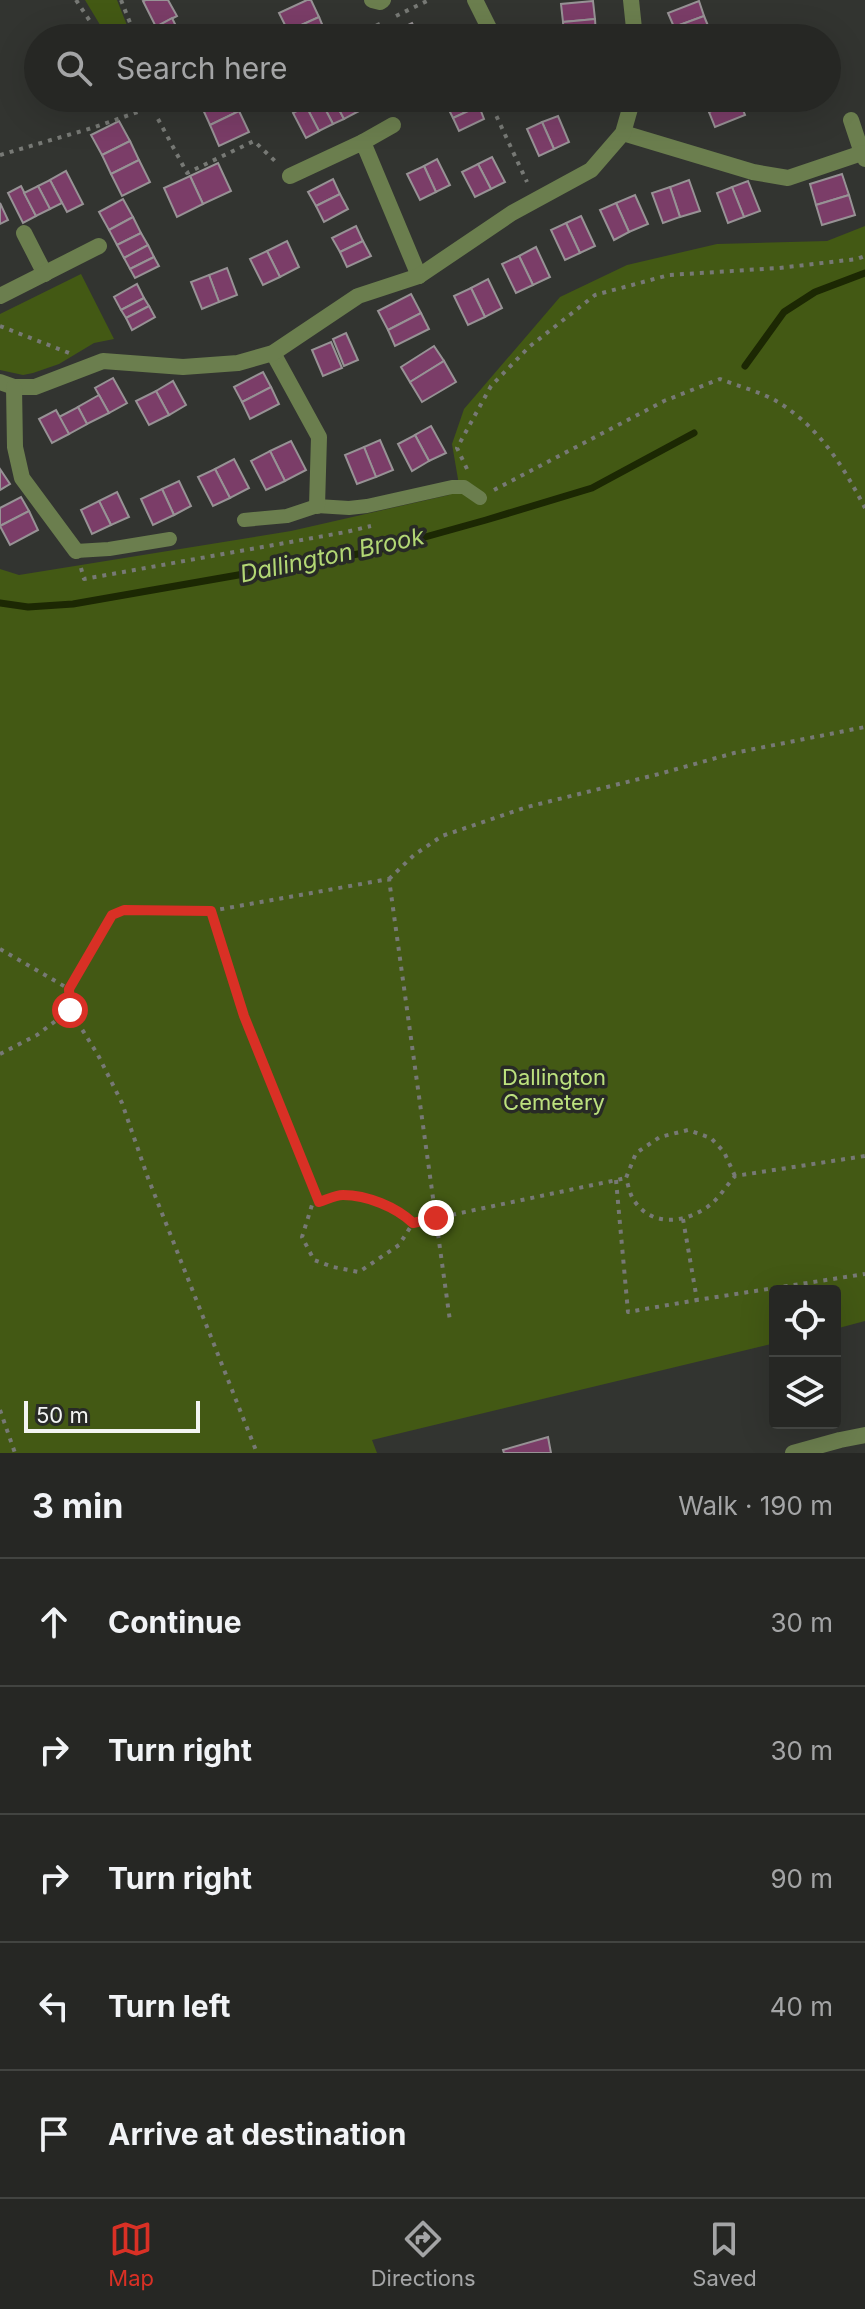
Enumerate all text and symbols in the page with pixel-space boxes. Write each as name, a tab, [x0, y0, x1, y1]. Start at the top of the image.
search box	[24, 24, 841, 112]
icon: search	[52, 46, 96, 90]
text: Search here	[116, 50, 288, 86]
water label: Dallington Brook	[237, 521, 428, 589]
route start	[52, 992, 88, 1028]
park label: Dallington Cemetery	[502, 1064, 606, 1115]
route end	[418, 1200, 454, 1236]
map controls	[769, 1285, 841, 1429]
button: locate	[769, 1285, 841, 1357]
button: layers	[769, 1357, 841, 1429]
scale bar	[24, 1397, 200, 1433]
text: 50 m	[36, 1402, 89, 1428]
text: 3 min	[32, 1485, 123, 1526]
text: Walk · 190 m	[678, 1490, 833, 1521]
icon: ahead	[32, 1600, 76, 1644]
text: Continue	[108, 1604, 242, 1640]
text: 30 m	[770, 1607, 833, 1638]
icon: right	[32, 1728, 76, 1772]
text: Turn right	[108, 1732, 252, 1768]
text: 30 m	[770, 1735, 833, 1766]
icon: right	[32, 1856, 76, 1900]
text: Turn right	[108, 1860, 252, 1896]
text: 90 m	[770, 1863, 833, 1894]
icon: left	[32, 1984, 76, 2028]
text: Turn left	[108, 1988, 230, 2024]
text: 40 m	[770, 1991, 833, 2022]
icon: arrive	[32, 2112, 76, 2156]
text: Arrive at destination	[108, 2116, 406, 2152]
tab: Map	[108, 2217, 154, 2291]
tab: Directions	[371, 2217, 476, 2291]
tab: Saved	[692, 2217, 757, 2291]

